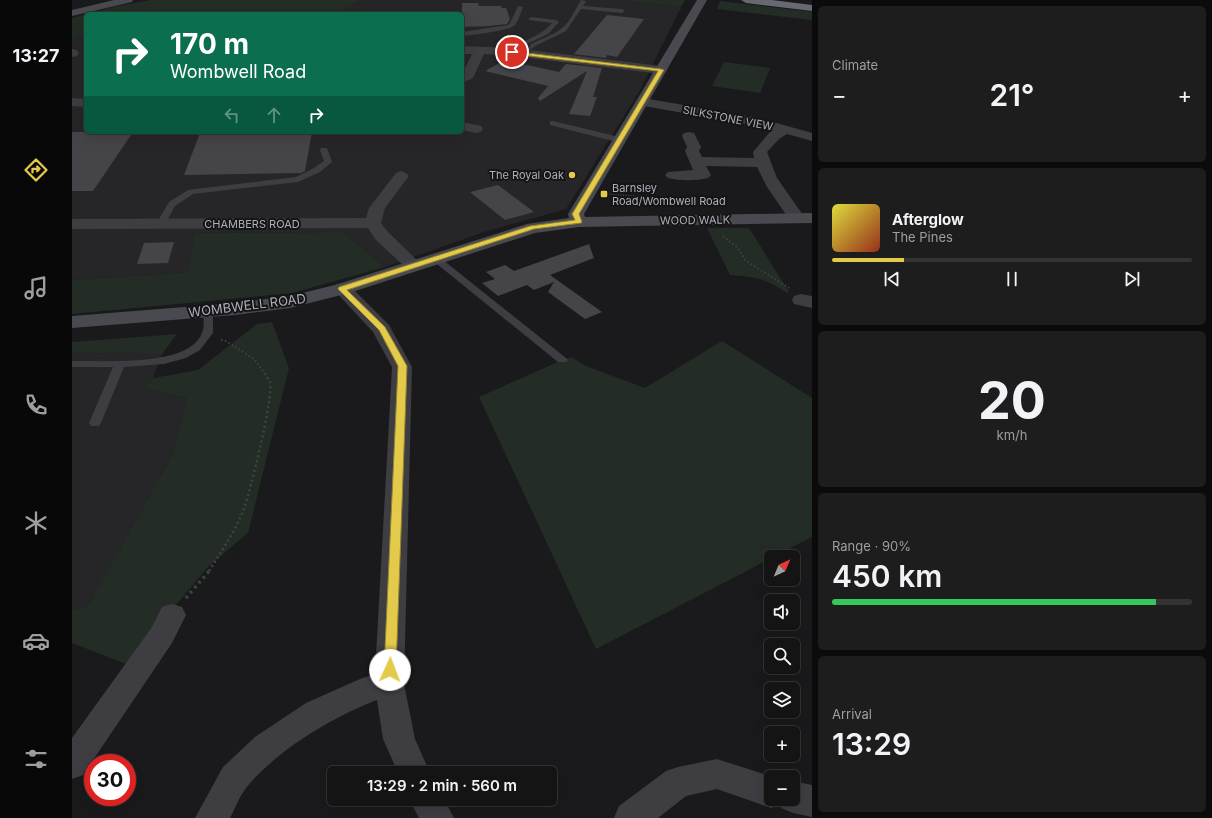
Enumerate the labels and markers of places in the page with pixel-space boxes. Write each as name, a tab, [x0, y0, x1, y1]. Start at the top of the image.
pin	[495, 35, 529, 69]
place label: The Royal Oak	[489, 168, 564, 182]
marker: The Royal Oak	[567, 170, 577, 180]
place label: Barnsley Road/Wombwell Road	[612, 181, 726, 208]
marker: Barnsley Road/Wombwell Road	[599, 189, 609, 199]

